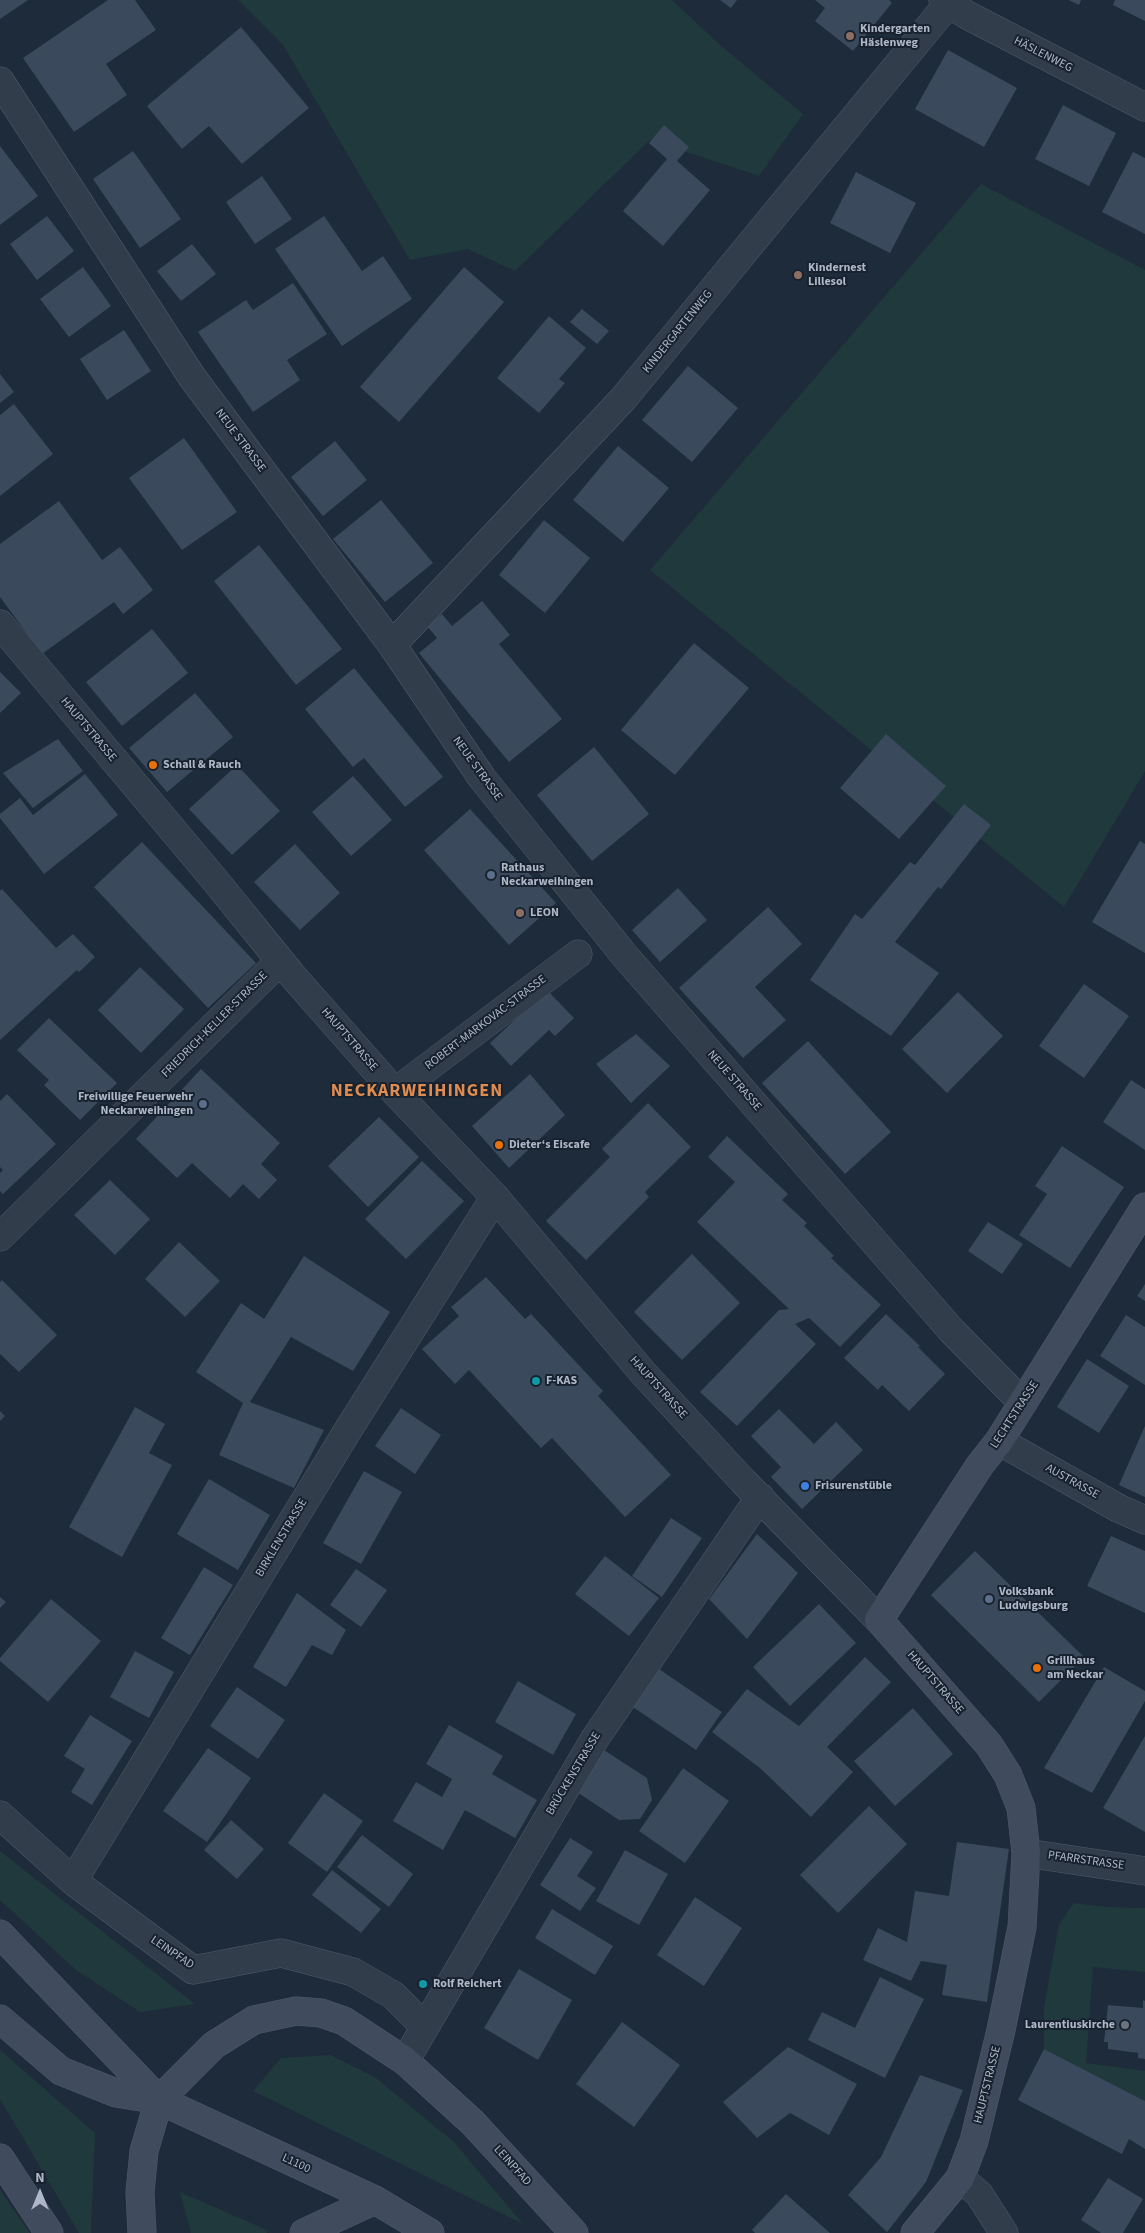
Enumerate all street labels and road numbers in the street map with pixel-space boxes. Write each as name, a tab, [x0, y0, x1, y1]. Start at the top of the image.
street label: HÄSLENWEG	[1011, 34, 1075, 76]
street label: KINDERGARTENWEG	[640, 288, 716, 376]
street label: NEUE STRASSE	[212, 407, 268, 475]
street label: HAUPTSTRASSE	[57, 695, 119, 765]
street label: NEUE STRASSE	[449, 734, 505, 804]
street label: FRIEDRICH-KELLER-STRASSE	[159, 969, 271, 1081]
street label: ROBERT-MARKOVAC-STRASSE	[423, 973, 549, 1073]
street label: HAUPTSTRASSE	[318, 1005, 380, 1075]
street label: NEUE STRASSE	[704, 1048, 764, 1114]
street label: HAUPTSTRASSE	[626, 1354, 690, 1422]
street label: LECHTSTRASSE	[988, 1379, 1042, 1451]
street label: AUSTRASSE	[1043, 1461, 1101, 1503]
street label: BIRKLENSTRASSE	[253, 1496, 311, 1580]
street label: HAUPTSTRASSE	[904, 1648, 966, 1718]
street label: BRÜCKENSTRASSE	[544, 1730, 604, 1818]
street label: PFARRSTRASSE	[1047, 1849, 1125, 1873]
street label: LEINPFAD	[148, 1933, 196, 1973]
street label: HAUPTSTRASSE	[971, 2045, 1005, 2125]
street label: LEINPFAD	[490, 2143, 534, 2189]
street label: L1100	[280, 2151, 312, 2177]

